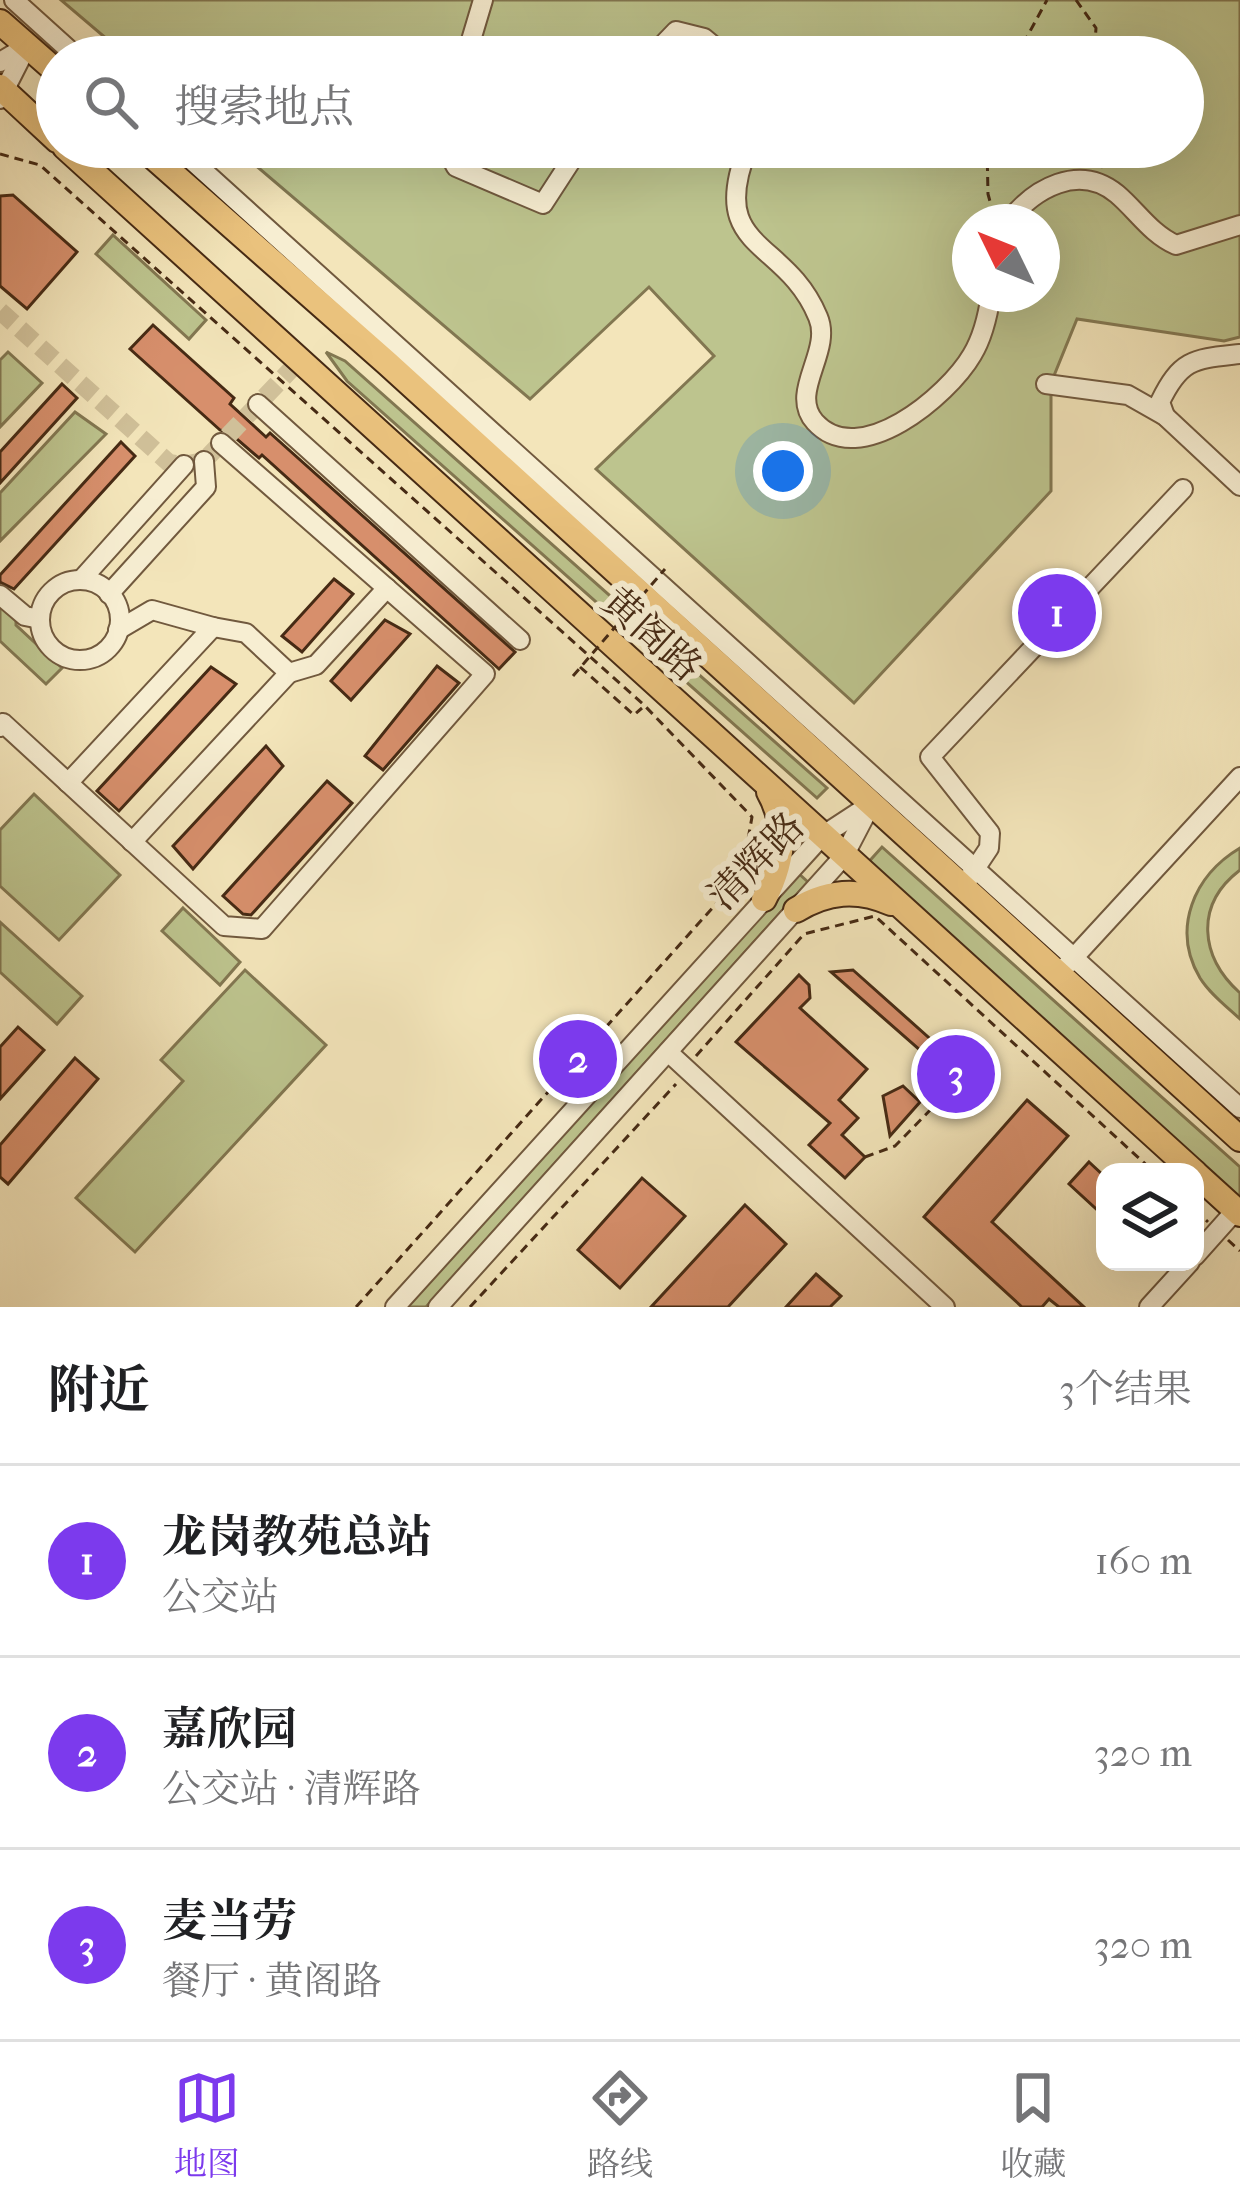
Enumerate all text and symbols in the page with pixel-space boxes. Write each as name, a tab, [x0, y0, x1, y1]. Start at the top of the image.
search box	[36, 36, 1204, 168]
icon: search	[78, 69, 144, 135]
text: 搜索地点	[174, 81, 354, 134]
north arrow	[952, 204, 1060, 312]
your location	[753, 441, 813, 501]
pin: 1	[1018, 568, 1096, 658]
street label: 黄阁路	[593, 578, 711, 690]
street label: 清辉路	[699, 803, 813, 919]
pin: 2	[539, 1014, 617, 1104]
pin: 3	[917, 1029, 995, 1119]
map controls	[1096, 1163, 1204, 1271]
button: layers	[1096, 1163, 1204, 1271]
text: 附近	[48, 1360, 150, 1420]
text: 3个结果	[1059, 1366, 1192, 1412]
text: 龙岗教苑总站	[162, 1511, 432, 1564]
text: 1	[80, 1538, 94, 1584]
text: 160 m	[1095, 1538, 1192, 1584]
text: 公交站	[162, 1574, 279, 1620]
text: 嘉欣园	[162, 1703, 297, 1756]
text: 2	[77, 1730, 97, 1776]
text: 320 m	[1094, 1730, 1192, 1776]
text: 公交站 · 清辉路	[162, 1766, 421, 1812]
text: 麦当劳	[162, 1895, 297, 1948]
text: 3	[79, 1922, 95, 1968]
text: 320 m	[1094, 1922, 1192, 1968]
text: 餐厅 · 黄阁路	[162, 1958, 382, 2004]
tab: 地图	[174, 2065, 240, 2184]
tab: 路线	[587, 2065, 653, 2184]
tab: 收藏	[1000, 2065, 1066, 2184]

